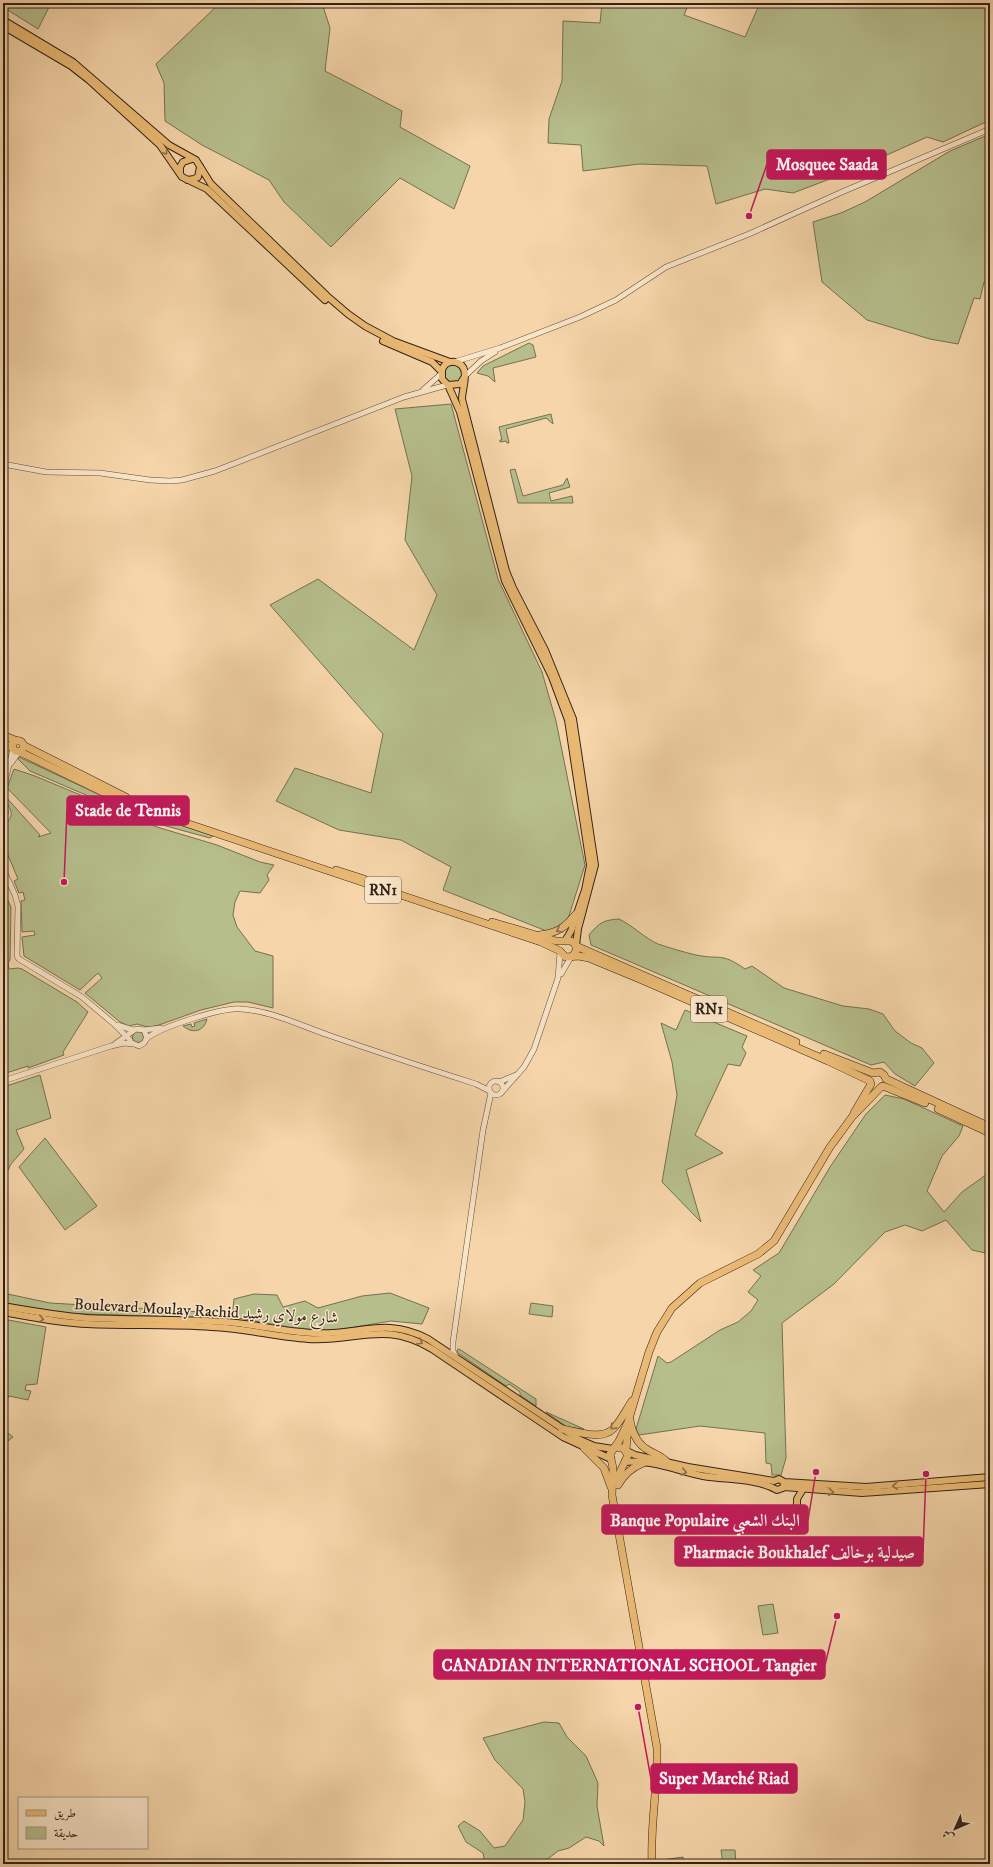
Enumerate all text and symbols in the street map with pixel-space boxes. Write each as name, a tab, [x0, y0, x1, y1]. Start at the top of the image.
one-way arrow	[160, 148, 167, 155]
callout: Mosquee Saada	[767, 150, 886, 179]
text: Mosquee Saada	[776, 154, 879, 176]
callout: Stade de Tennis	[67, 796, 189, 825]
text: Stade de Tennis	[75, 800, 181, 822]
road number: RN1	[365, 877, 401, 903]
one-way arrow	[556, 925, 563, 933]
road number: RN1	[691, 996, 727, 1022]
street label: Boulevard Moulay Rachid شارع مولاي رشيد	[73, 1294, 339, 1331]
one-way arrow	[38, 1314, 44, 1323]
one-way arrow	[416, 1337, 423, 1345]
one-way arrow	[610, 1422, 618, 1430]
one-way arrow	[681, 1468, 687, 1476]
one-way arrow	[892, 1481, 898, 1490]
one-way arrow	[828, 1487, 834, 1496]
callout: Banque Populaire البنك الشعبي	[602, 1505, 808, 1534]
text: Banque Populaire البنك الشعبي	[610, 1510, 800, 1537]
callout: Pharmacie Boukhalef صيدلية بوخالف	[675, 1537, 923, 1566]
text: Pharmacie Boukhalef صيدلية بوخالف	[683, 1542, 915, 1564]
callout: CANADIAN INTERNATIONAL SCHOOL Tangier	[434, 1650, 825, 1679]
text: CANADIAN INTERNATIONAL SCHOOL Tangier	[441, 1655, 817, 1677]
callout: Super Marché Riad	[651, 1764, 797, 1793]
text: Super Marché Riad	[659, 1768, 789, 1790]
legend	[18, 1797, 148, 1849]
text: طريق	[54, 1806, 76, 1821]
north arrow	[935, 1809, 975, 1849]
text: حديقة	[54, 1826, 78, 1841]
text: ش	[940, 1826, 957, 1844]

